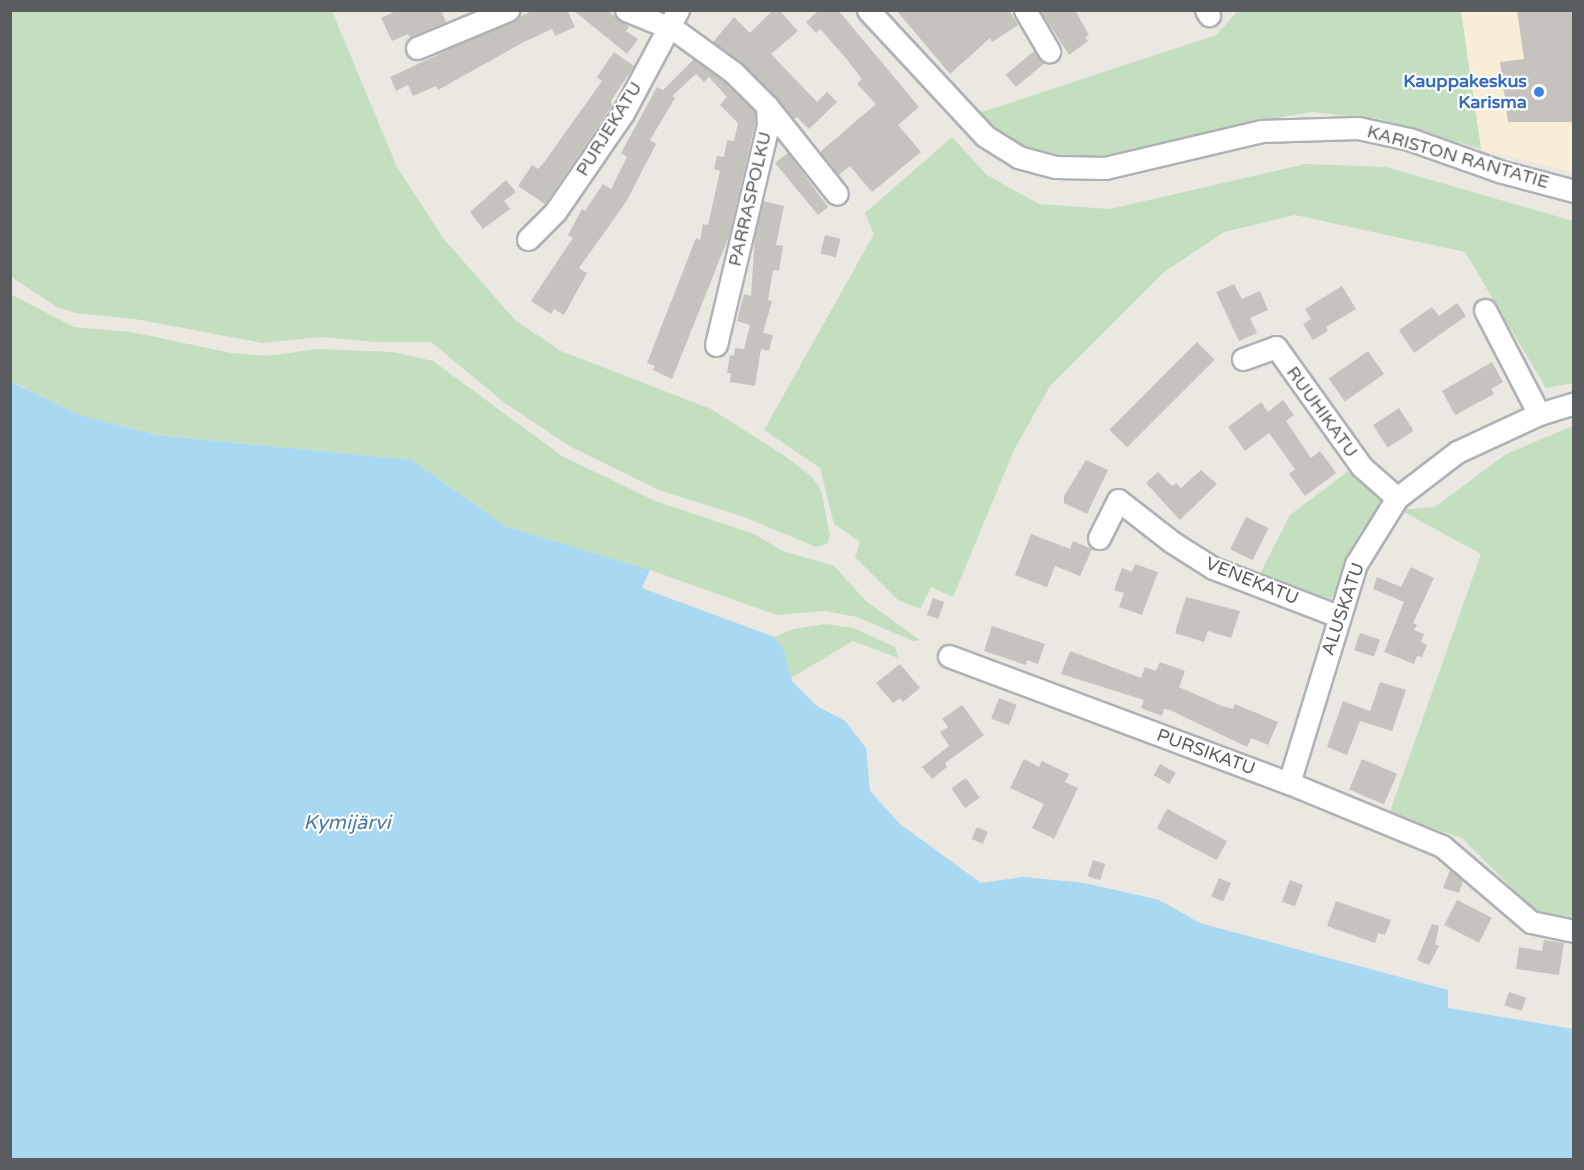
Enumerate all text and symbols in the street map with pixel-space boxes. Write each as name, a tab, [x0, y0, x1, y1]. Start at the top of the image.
place label: Kauppakeskus Karisma	[1403, 71, 1527, 113]
street label: PURJEKATU	[571, 78, 647, 180]
marker: Kauppakeskus Karisma	[1532, 85, 1546, 99]
street label: KARISTON RANTATIE	[1365, 121, 1551, 193]
street label: PARRASPOLKU	[724, 130, 776, 268]
street label: RUUHIKATU	[1282, 362, 1362, 462]
street label: VENEKATU	[1202, 553, 1302, 609]
street label: ALUSKATU	[1317, 560, 1369, 658]
street label: PURSIKATU	[1154, 724, 1258, 780]
water label: Kymijärvi	[303, 811, 391, 835]

